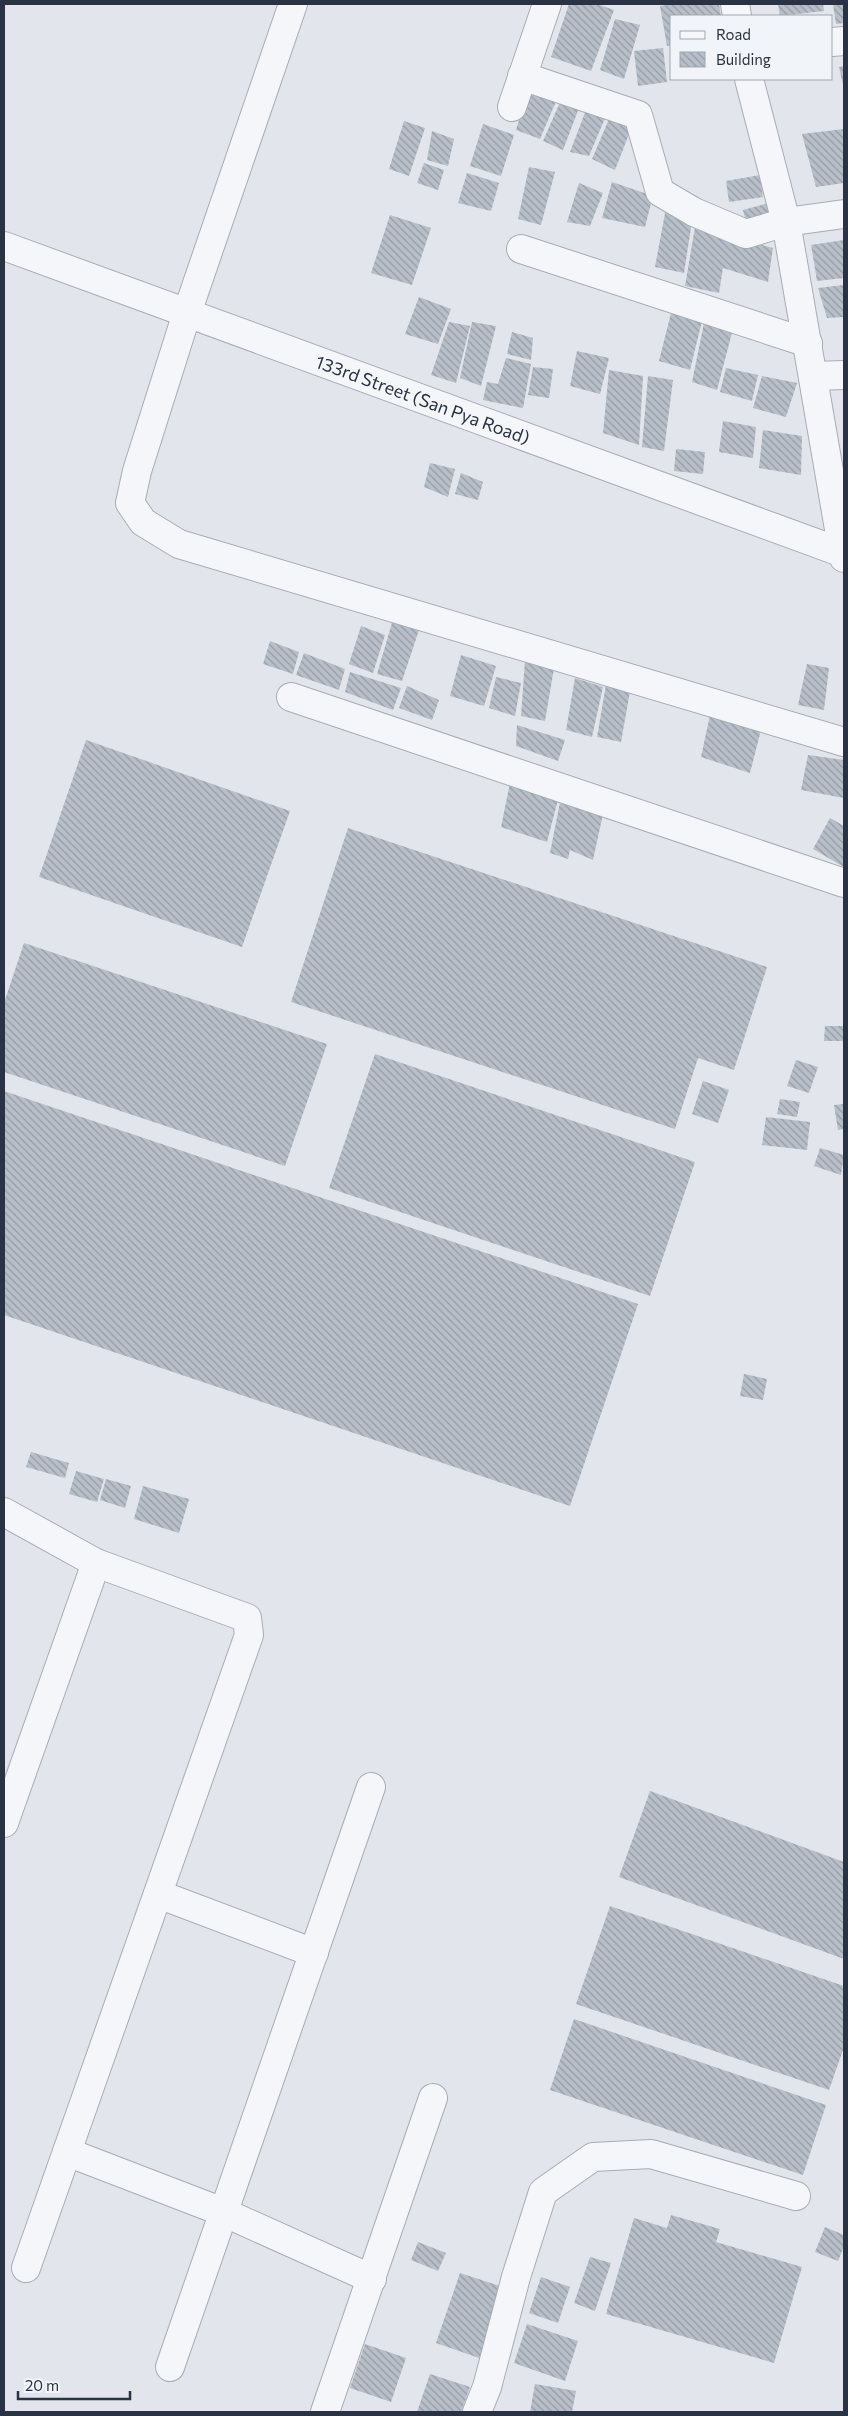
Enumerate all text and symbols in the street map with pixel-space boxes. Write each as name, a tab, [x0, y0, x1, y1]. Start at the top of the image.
legend	[670, 15, 833, 80]
text: Road	[716, 25, 751, 43]
text: Building	[716, 50, 771, 68]
street label: 133rd Street (San Pya Road)	[313, 350, 533, 448]
scale bar	[18, 2368, 130, 2400]
text: 20 m	[25, 2376, 59, 2394]

